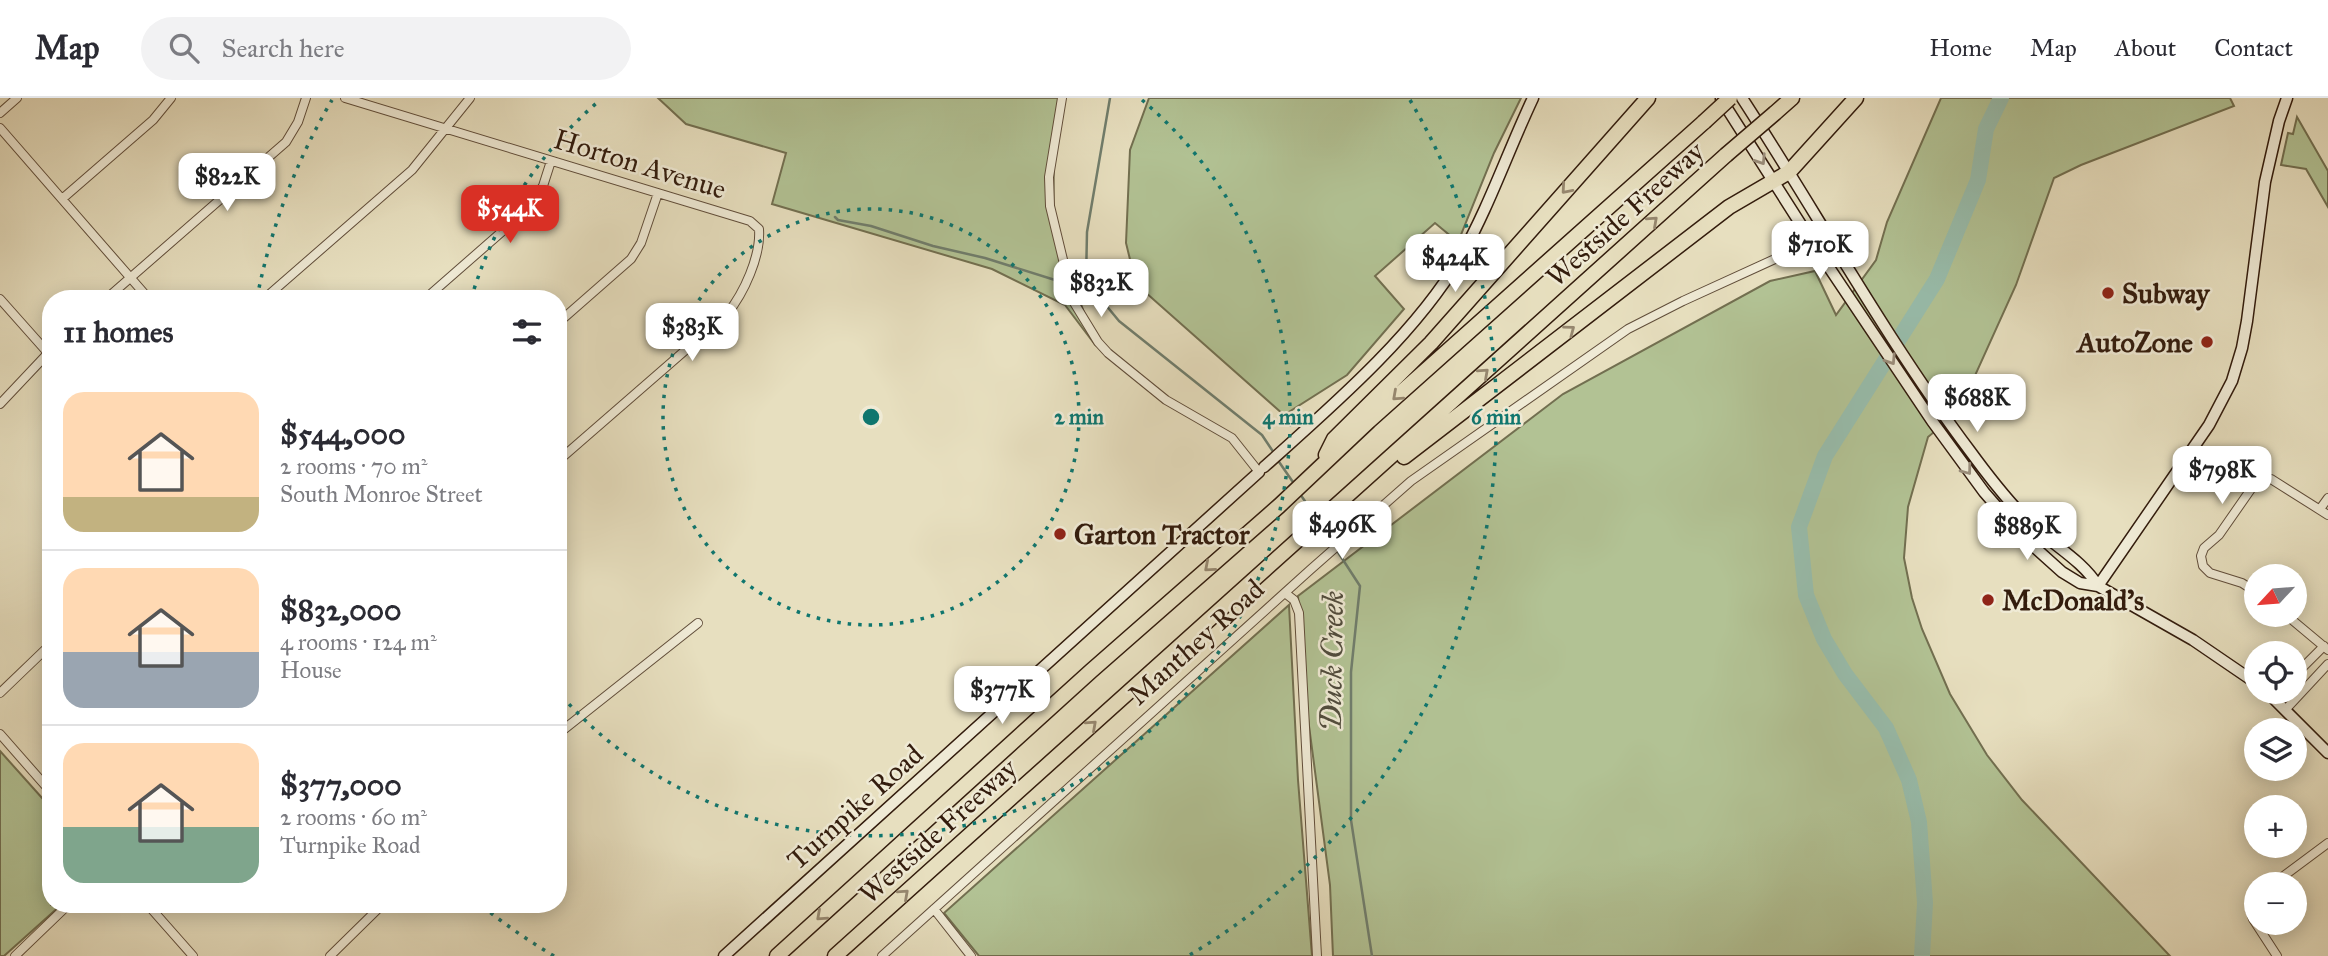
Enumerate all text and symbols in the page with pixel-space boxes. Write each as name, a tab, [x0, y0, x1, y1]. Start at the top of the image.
search box	[141, 17, 631, 80]
text: Map	[35, 28, 99, 68]
icon: search	[165, 29, 203, 67]
text: Search here	[221, 32, 345, 64]
text: Home	[1929, 33, 1992, 63]
text: Map	[2030, 33, 2077, 63]
text: About	[2115, 33, 2176, 63]
text: Contact	[2214, 33, 2293, 63]
street label: Horton Avenue	[550, 121, 730, 207]
street label: Westside Freeway	[1539, 133, 1712, 294]
one-way arrow	[1752, 152, 1765, 165]
pin: $822K	[178, 153, 276, 213]
text: $822K	[195, 162, 259, 190]
one-way arrow	[1562, 181, 1574, 194]
pin: $544K	[461, 186, 559, 245]
text: $544K	[477, 194, 543, 222]
one-way arrow	[1645, 217, 1658, 229]
pin: $710K	[1771, 222, 1869, 281]
text: $710K	[1788, 230, 1852, 258]
pin: $424K	[1406, 234, 1504, 294]
text: $424K	[1421, 243, 1489, 271]
pin: $832K	[1052, 260, 1150, 319]
text: $832K	[1070, 268, 1132, 296]
place label: Subway	[2122, 276, 2210, 311]
marker: Subway	[2100, 285, 2116, 301]
pin: $383K	[643, 303, 741, 363]
text: $383K	[662, 312, 722, 340]
icon: filters	[508, 313, 546, 351]
text: 11 homes	[63, 314, 174, 350]
place label: AutoZone	[2075, 325, 2193, 360]
one-way arrow	[1562, 326, 1575, 339]
marker: AutoZone	[2199, 334, 2215, 350]
one-way arrow	[1883, 352, 1896, 365]
one-way arrow	[1476, 369, 1489, 381]
pin: $688K	[1928, 374, 2026, 434]
text: $688K	[1944, 383, 2010, 411]
one-way arrow	[1392, 388, 1405, 400]
text: 2 min	[1054, 404, 1104, 430]
text: 4 min	[1262, 404, 1314, 430]
text: 6 min	[1471, 404, 1522, 430]
centre of rings	[859, 405, 883, 429]
text: $544,000	[280, 416, 405, 452]
icon: home	[119, 420, 203, 504]
pin: $798K	[2173, 446, 2271, 506]
text: 2 rooms · 70 m²	[280, 452, 428, 480]
text: $798K	[2189, 455, 2255, 483]
one-way arrow	[1959, 462, 1971, 474]
text: South Monroe Street	[280, 480, 483, 508]
pin: $496K	[1293, 502, 1391, 561]
pin: $889K	[1978, 503, 2076, 562]
text: $496K	[1308, 510, 1376, 538]
text: $889K	[1994, 511, 2060, 539]
place label: Garton Tractor	[1074, 517, 1250, 552]
marker: Garton Tractor	[1052, 526, 1068, 542]
one-way arrow	[1204, 559, 1217, 571]
north arrow	[2244, 564, 2306, 626]
map controls	[2244, 564, 2307, 935]
street label: Manthey Road	[1121, 572, 1271, 712]
place label: McDonald's	[2002, 583, 2144, 618]
water label: Duck Creek	[1313, 591, 1351, 731]
text: $832,000	[280, 592, 402, 628]
marker: McDonald's	[1980, 592, 1996, 608]
icon: home	[119, 596, 203, 680]
text: 4 rooms · 124 m²	[280, 628, 437, 656]
button: locate	[2244, 641, 2307, 704]
text: House	[280, 656, 342, 684]
pin: $377K	[953, 666, 1051, 726]
text: $377K	[970, 675, 1034, 703]
button: layers	[2244, 718, 2307, 781]
one-way arrow	[1084, 721, 1097, 734]
street label: Turnpike Road	[780, 737, 930, 877]
street label: Westside Freeway	[852, 750, 1025, 911]
text: $377,000	[280, 767, 402, 803]
icon: home	[119, 771, 203, 855]
button: +	[2244, 795, 2307, 858]
text: 2 rooms · 60 m²	[280, 803, 427, 831]
text: Turnpike Road	[280, 831, 421, 859]
button: −	[2244, 872, 2307, 935]
one-way arrow	[896, 890, 909, 902]
one-way arrow	[816, 908, 829, 920]

